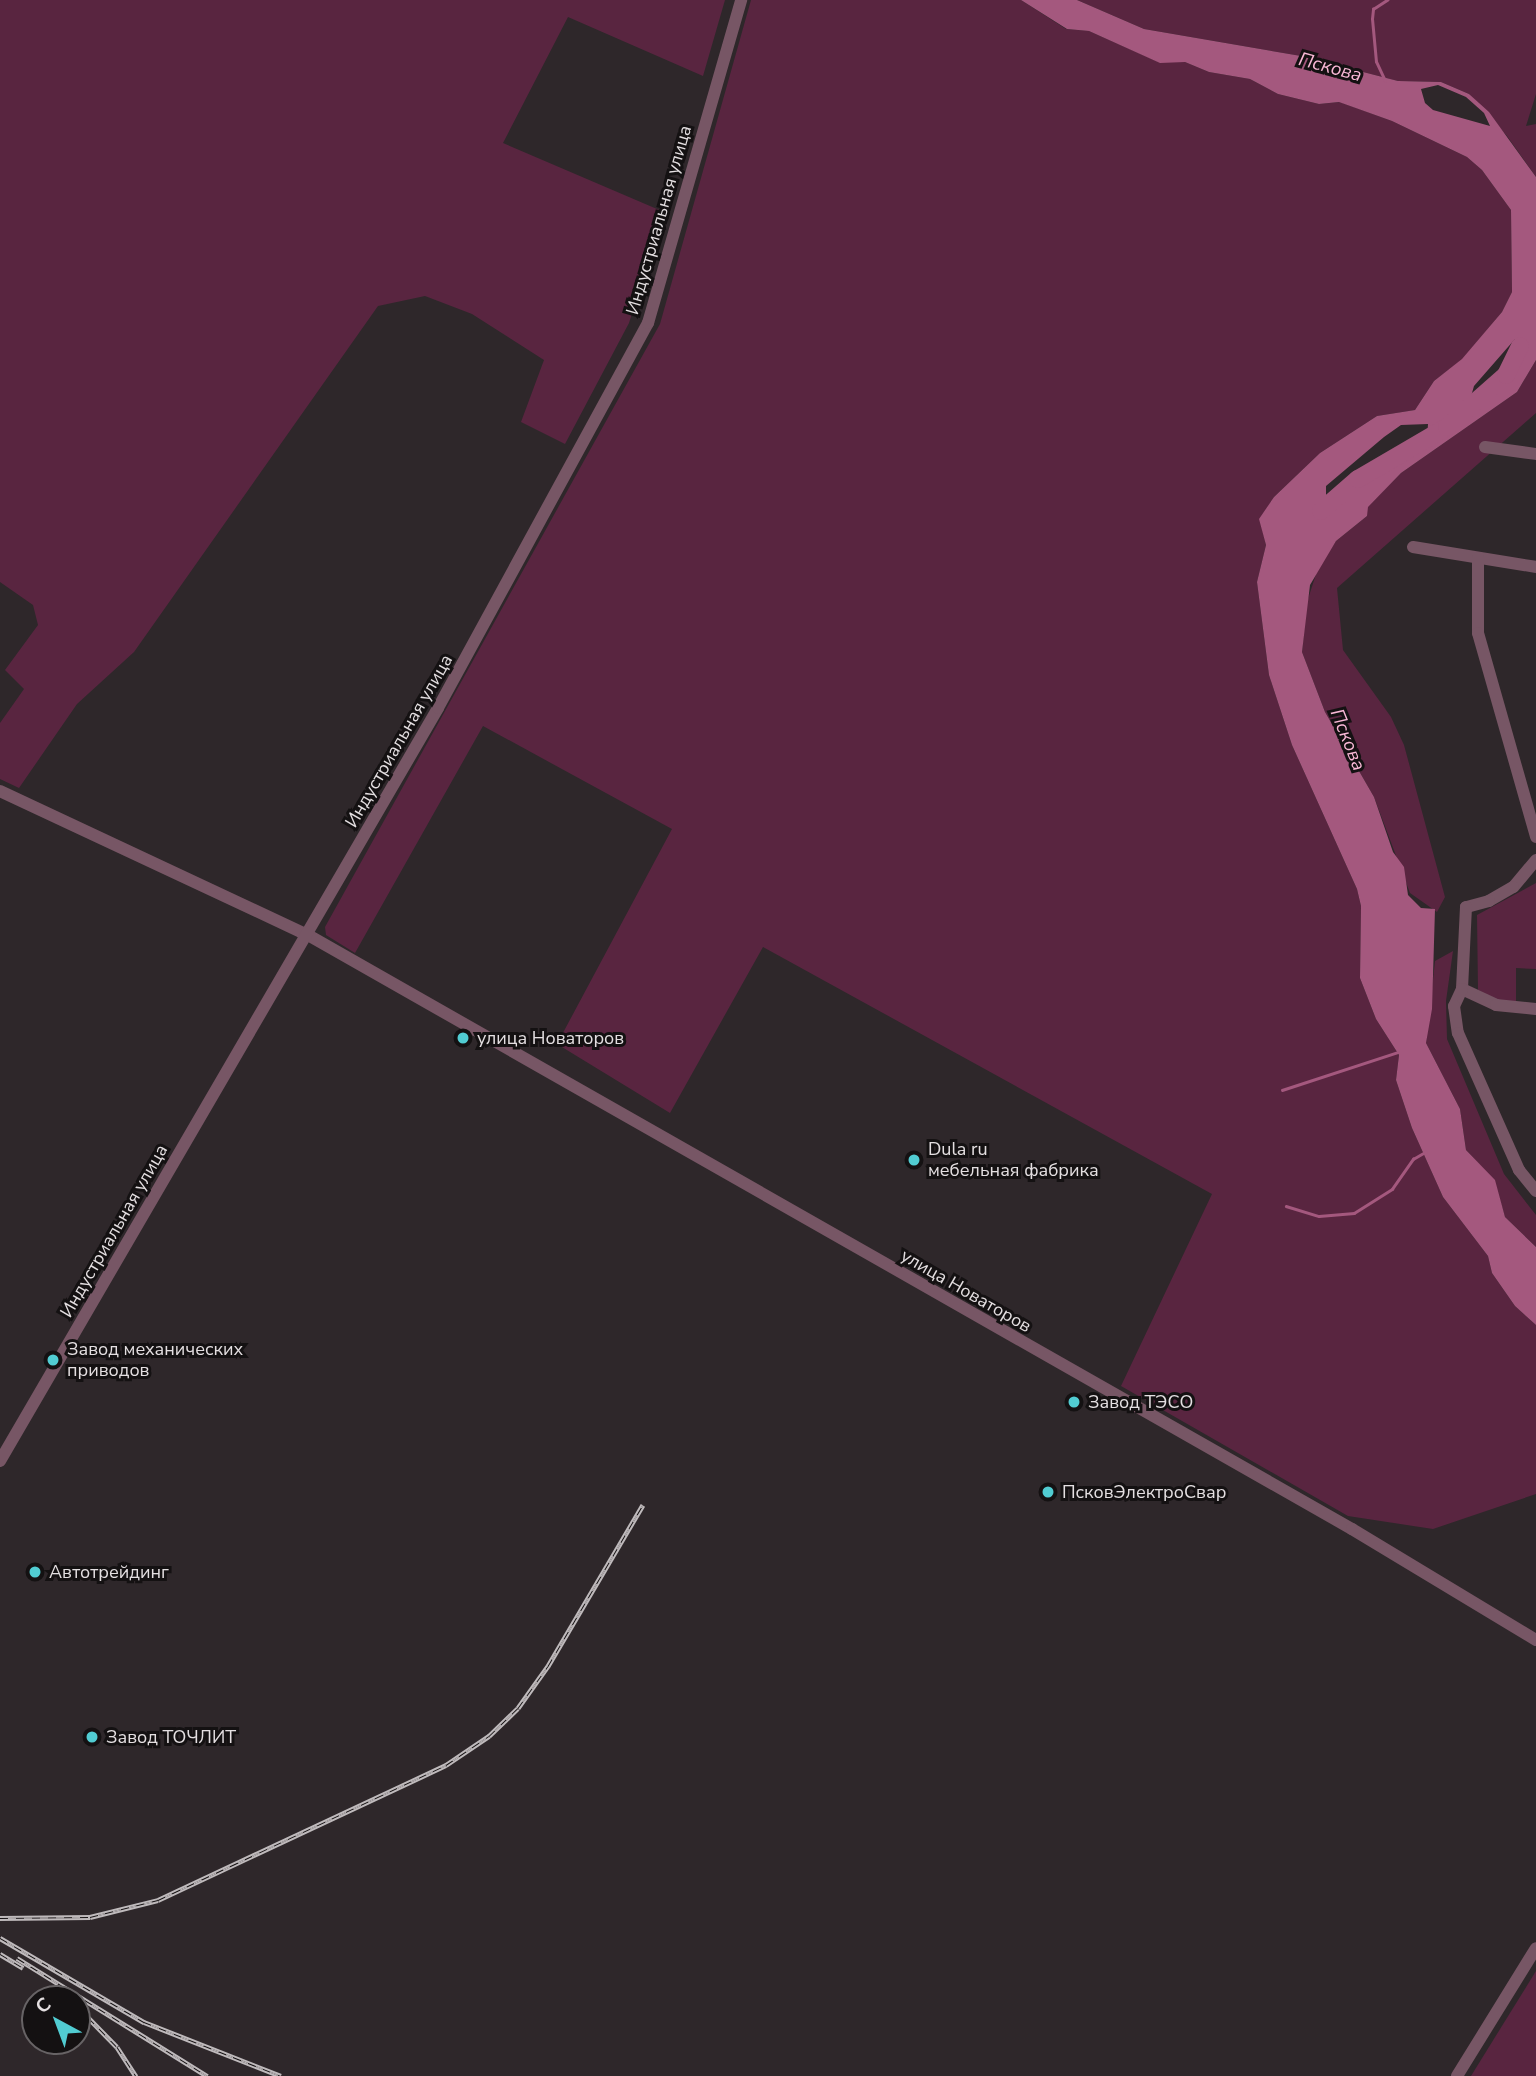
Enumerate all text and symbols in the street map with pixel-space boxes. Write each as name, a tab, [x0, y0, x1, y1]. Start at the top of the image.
water label: Пскова	[1296, 49, 1364, 87]
street label: Индустриальная улица	[622, 123, 696, 317]
street label: Индустриальная улица	[341, 651, 457, 831]
water label: Пскова	[1324, 706, 1370, 774]
place label: улица Новаторов	[477, 1027, 624, 1049]
marker: улица Новаторов	[455, 1030, 471, 1046]
place label: Dula ru мебельная фабрика	[928, 1139, 1099, 1182]
street label: Индустриальная улица	[56, 1141, 172, 1321]
marker: Dula ru мебельная фабрика	[906, 1152, 922, 1168]
street label: улица Новаторов	[897, 1245, 1035, 1337]
place label: Завод механических приводов	[67, 1339, 243, 1382]
marker: Завод механических приводов	[45, 1352, 61, 1368]
place label: Завод ТЭСО	[1088, 1391, 1193, 1413]
marker: Завод ТЭСО	[1066, 1394, 1082, 1410]
place label: ПсковЭлектроСвар	[1062, 1481, 1226, 1503]
marker: ПсковЭлектроСвар	[1040, 1484, 1056, 1500]
place label: Автотрейдинг	[49, 1561, 169, 1583]
marker: Автотрейдинг	[27, 1564, 43, 1580]
place label: Завод ТОЧЛИТ	[106, 1726, 236, 1748]
marker: Завод ТОЧЛИТ	[84, 1729, 100, 1745]
north arrow	[21, 1985, 91, 2055]
text: С	[30, 1992, 57, 2020]

